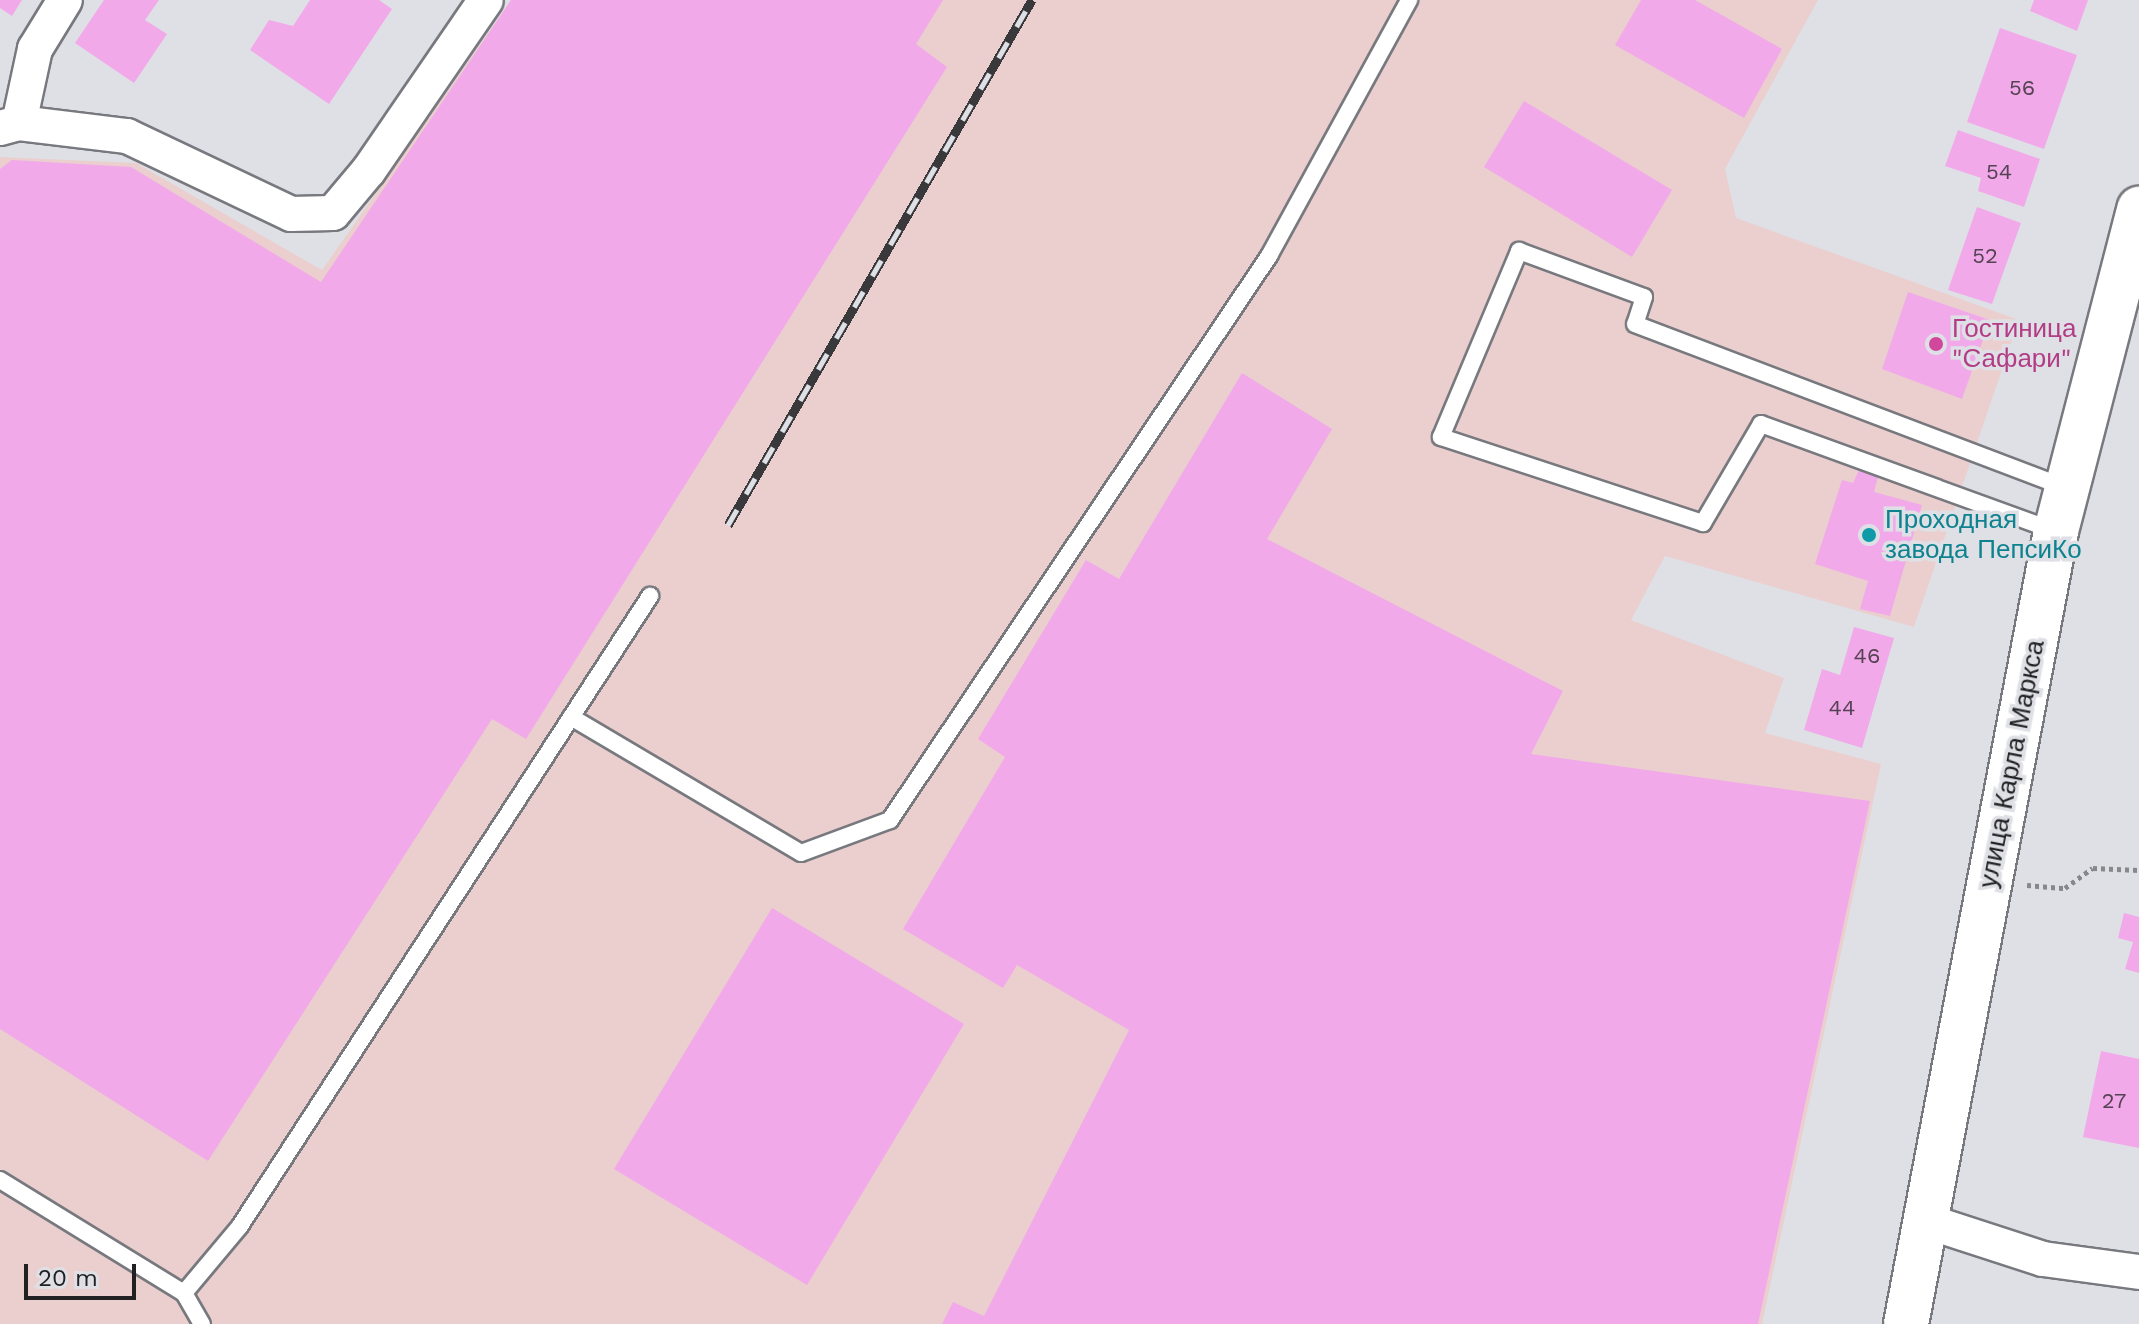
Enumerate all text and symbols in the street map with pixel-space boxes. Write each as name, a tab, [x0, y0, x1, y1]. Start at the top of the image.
house number: 56	[2009, 75, 2035, 101]
house number: 54	[1986, 159, 2012, 185]
house number: 52	[1972, 243, 1998, 269]
place label: Гостиница "Сафари"	[1952, 313, 2076, 374]
marker: Гостиница "Сафари"	[1927, 335, 1945, 353]
place label: Проходная завода ПепсиКо	[1885, 504, 2082, 566]
marker: Проходная завода ПепсиКо	[1860, 526, 1878, 544]
street label: улица Карла Маркса	[1973, 637, 2051, 891]
house number: 46	[1854, 643, 1880, 669]
house number: 44	[1829, 695, 1855, 721]
house number: 27	[2102, 1088, 2126, 1114]
scale bar	[28, 1248, 140, 1298]
text: 20 m	[38, 1264, 98, 1292]

